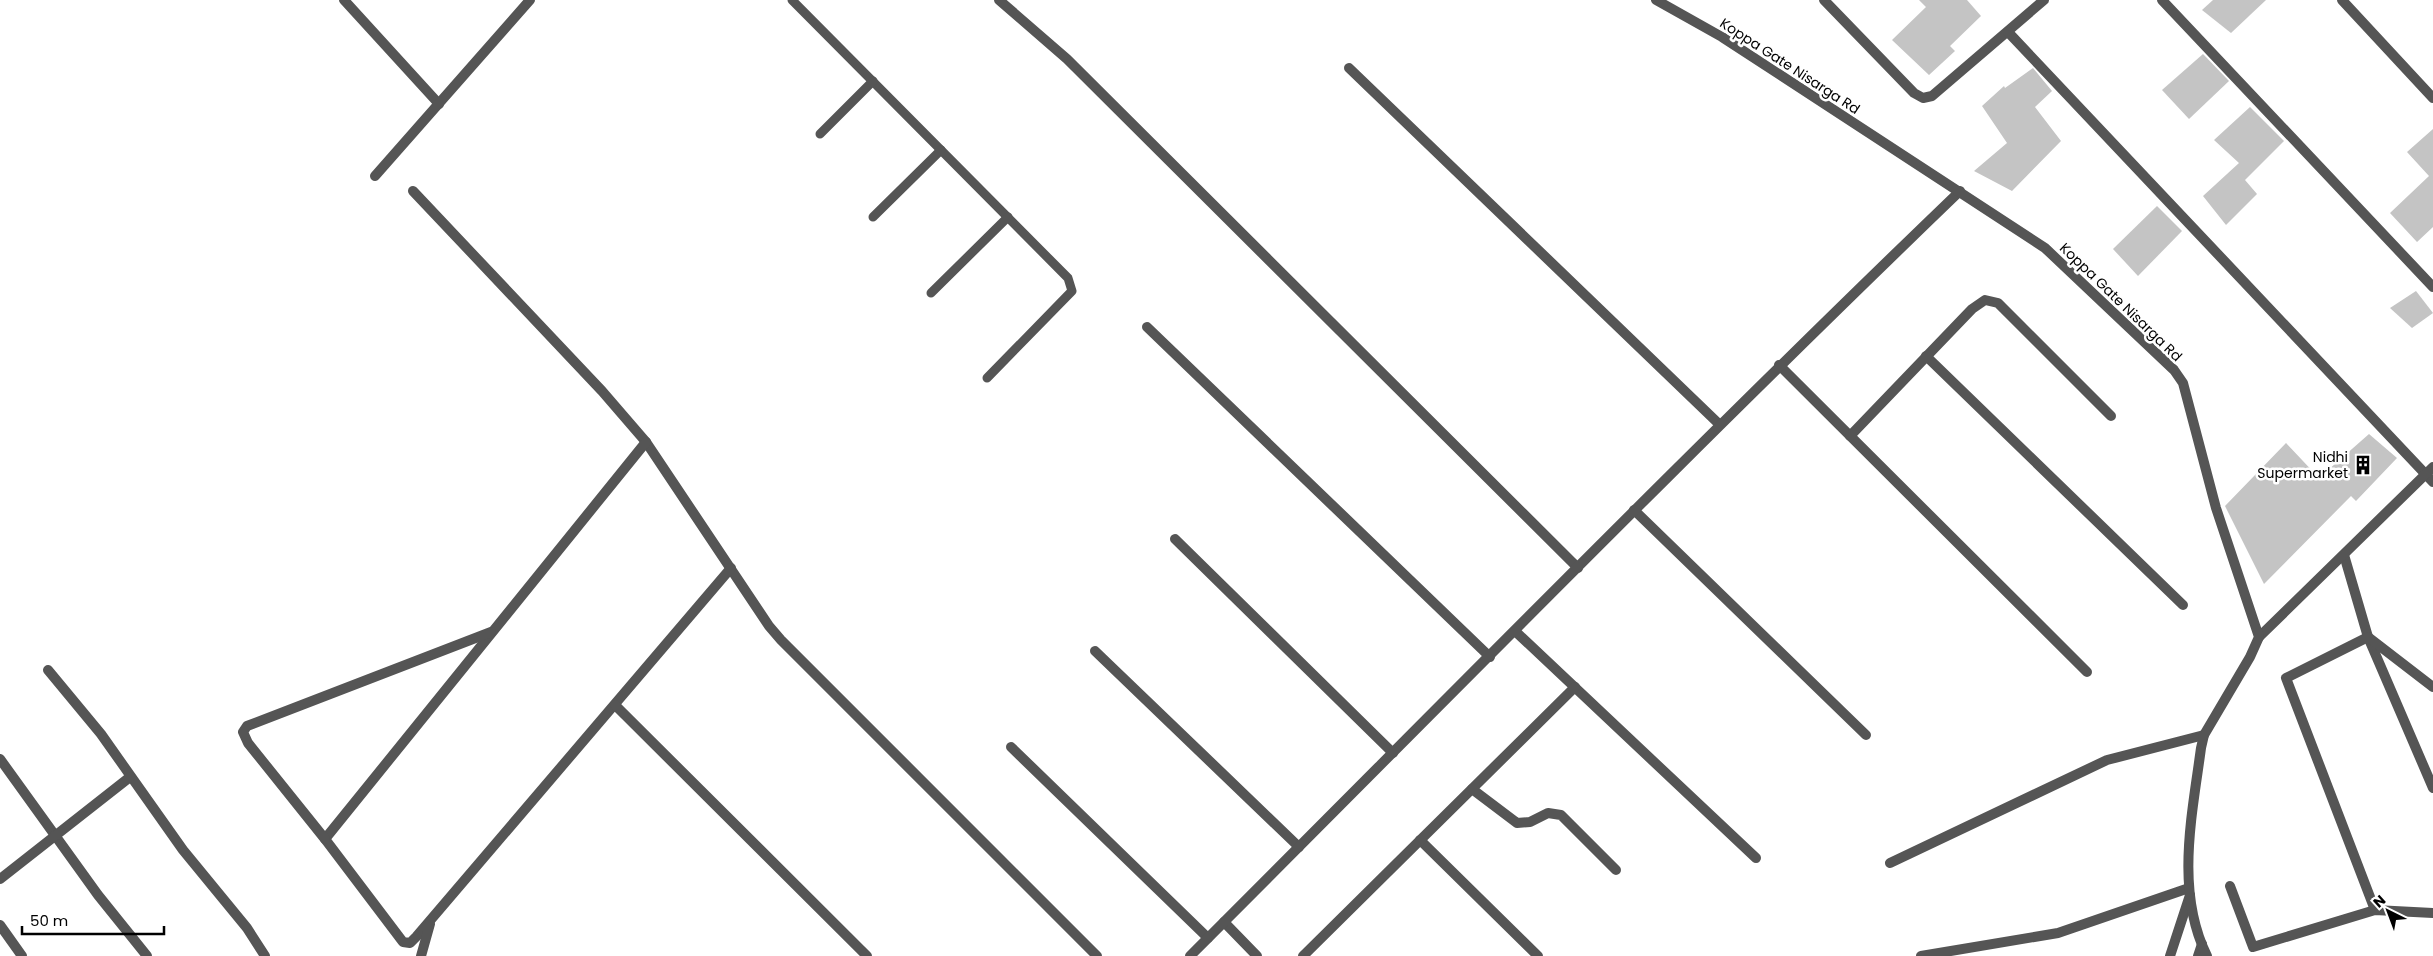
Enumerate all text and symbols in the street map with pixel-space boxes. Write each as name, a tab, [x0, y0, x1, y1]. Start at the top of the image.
street label: Koppa Gate Nisarga Rd	[1716, 13, 1864, 119]
street label: Koppa Gate Nisarga Rd	[2055, 238, 2187, 366]
place label: Nidhi Supermarket	[2257, 447, 2348, 483]
building icon: Nidhi Supermarket	[2352, 454, 2374, 476]
north arrow	[2363, 886, 2413, 936]
text: N	[2369, 890, 2390, 912]
scale bar	[22, 904, 165, 936]
text: 50 m	[30, 910, 68, 931]

